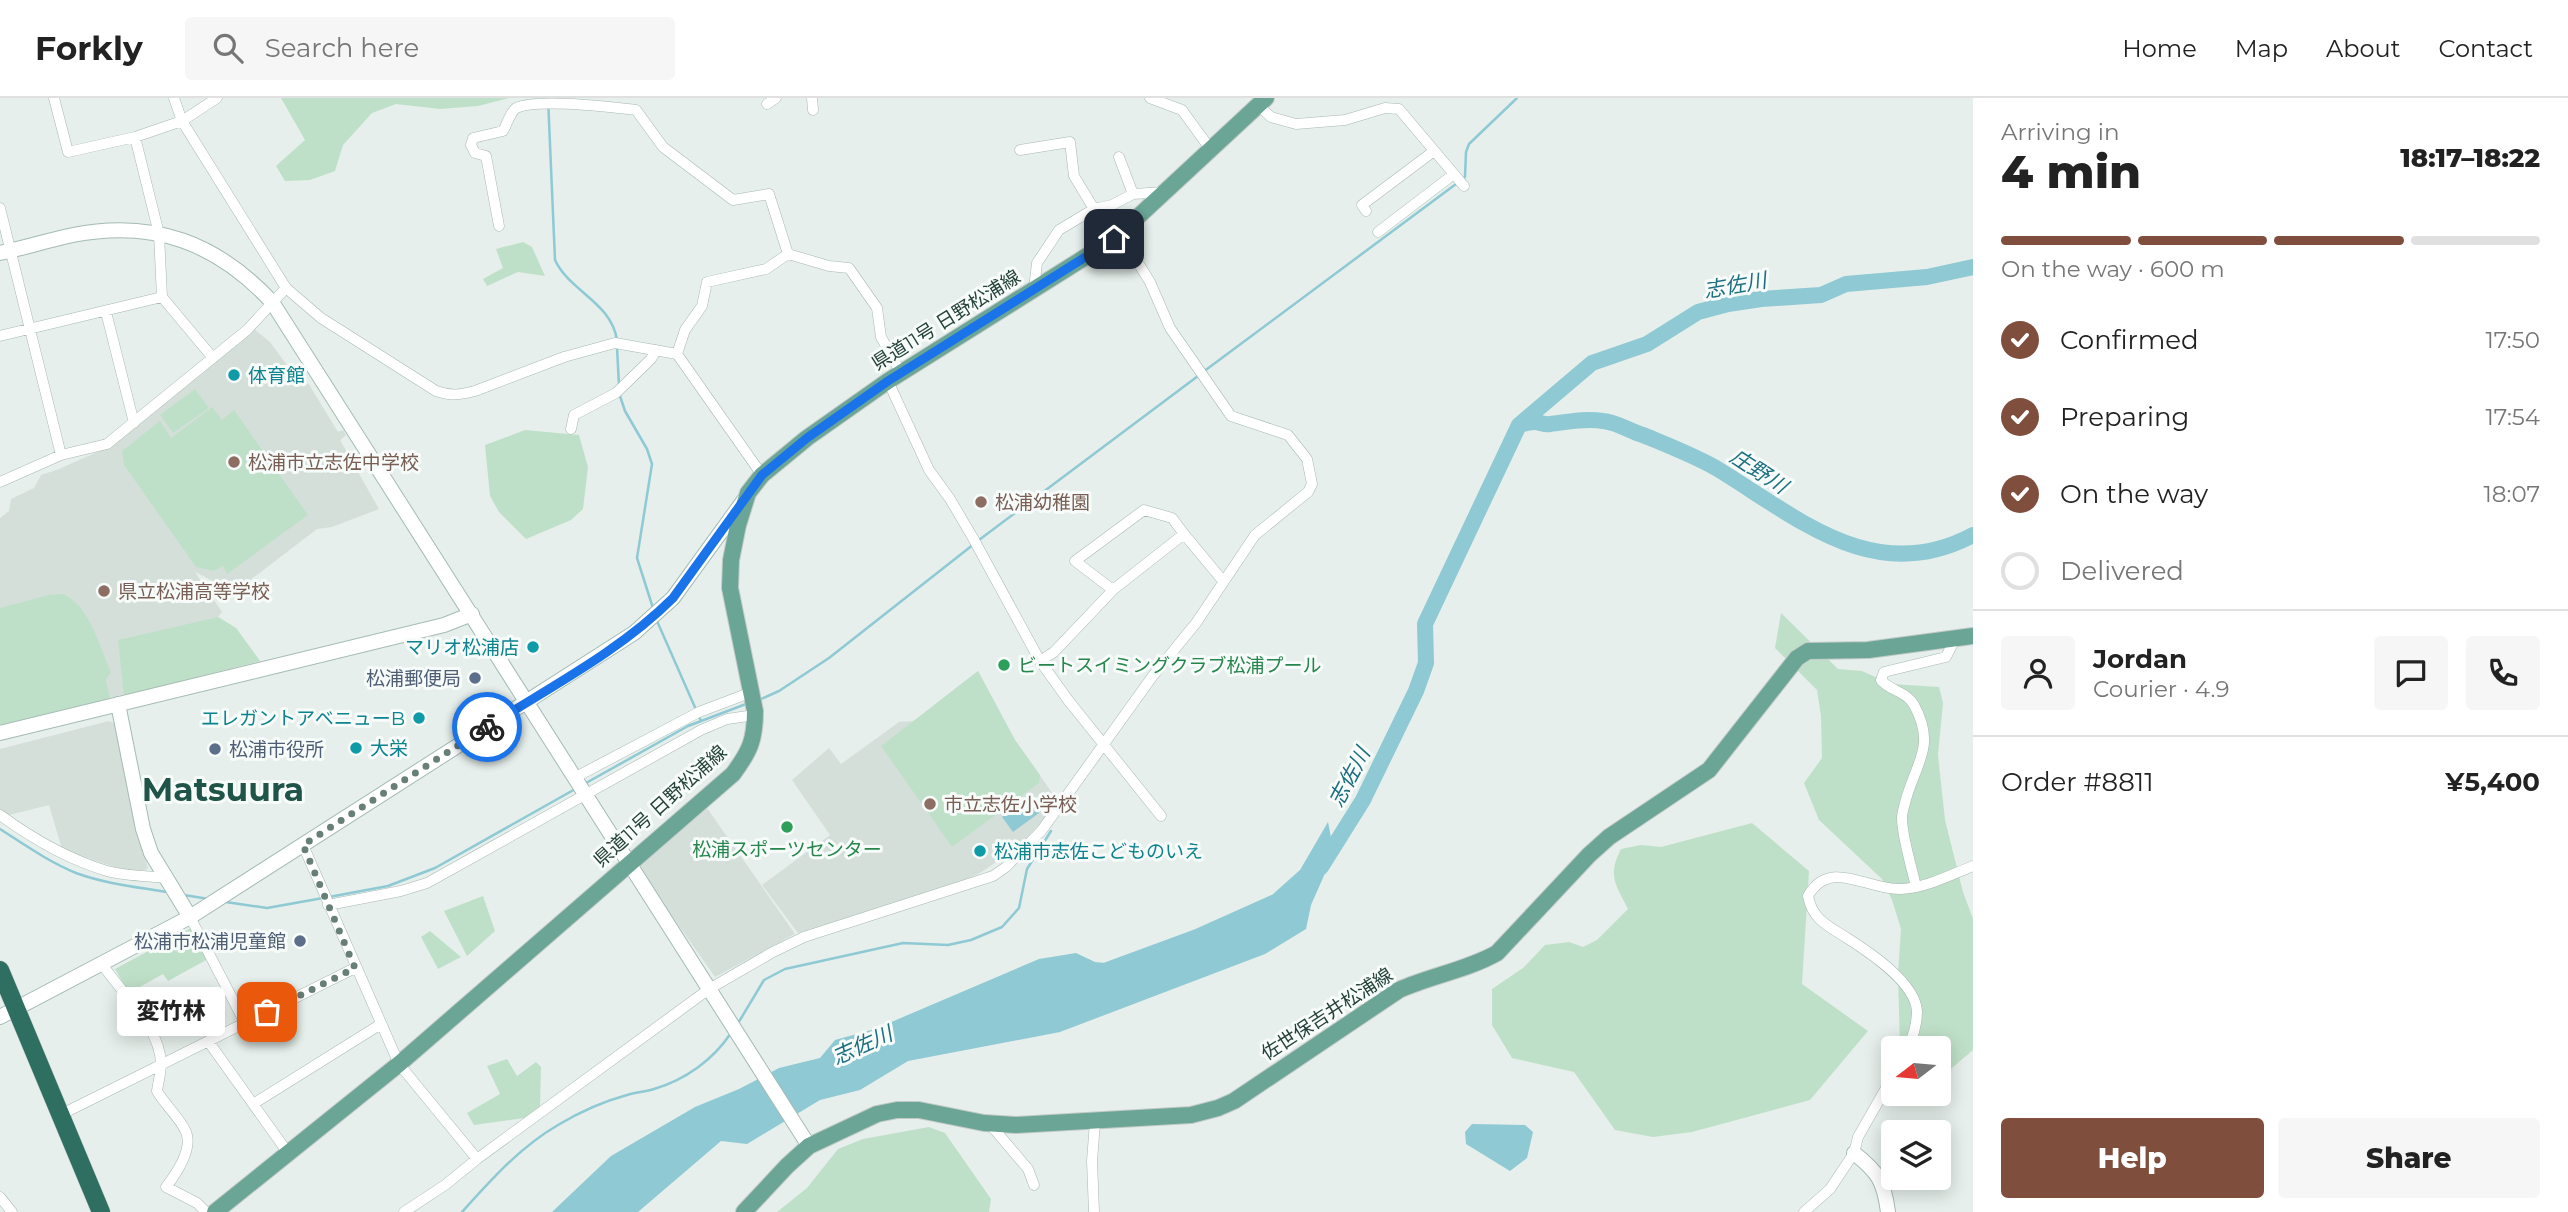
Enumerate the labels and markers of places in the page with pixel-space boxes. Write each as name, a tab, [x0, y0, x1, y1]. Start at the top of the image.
pin	[1084, 209, 1144, 269]
place label: 体育館	[248, 364, 305, 387]
marker: 体育館	[226, 367, 242, 383]
place label: 松浦市立志佐中学校	[248, 451, 419, 474]
marker: 松浦市立志佐中学校	[226, 454, 242, 470]
place label: 松浦幼稚園	[995, 491, 1090, 514]
marker: 松浦幼稚園	[973, 494, 989, 510]
place label: 県立松浦高等学校	[118, 580, 270, 603]
marker: 県立松浦高等学校	[96, 583, 112, 599]
place label: マリオ松浦店	[405, 636, 519, 659]
marker: マリオ松浦店	[525, 639, 541, 655]
place label: ビートスイミングクラブ松浦プール	[1018, 654, 1322, 677]
marker: ビートスイミングクラブ松浦プール	[996, 657, 1012, 673]
place label: 松浦郵便局	[366, 667, 461, 690]
marker: 松浦郵便局	[467, 670, 483, 686]
place label: エレガントアベニューB	[201, 707, 405, 730]
marker: エレガントアベニューB	[411, 710, 427, 726]
place label: 大栄	[370, 737, 408, 760]
place label: 松浦市役所	[229, 738, 324, 761]
marker: 大栄	[348, 740, 364, 756]
marker: 松浦市役所	[207, 741, 223, 757]
place label: 市立志佐小学校	[944, 793, 1077, 816]
marker: 市立志佐小学校	[922, 796, 938, 812]
marker: 松浦スポーツセンター	[779, 819, 795, 835]
place label: 松浦スポーツセンター	[692, 838, 882, 861]
place label: 松浦市志佐こどものいえ	[994, 840, 1203, 863]
marker: 松浦市志佐こどものいえ	[972, 843, 988, 859]
place label: 松浦市松浦児童館	[134, 930, 286, 953]
marker: 松浦市松浦児童館	[292, 933, 308, 949]
pin	[237, 982, 297, 1042]
callout: 変竹林	[117, 988, 225, 1037]

